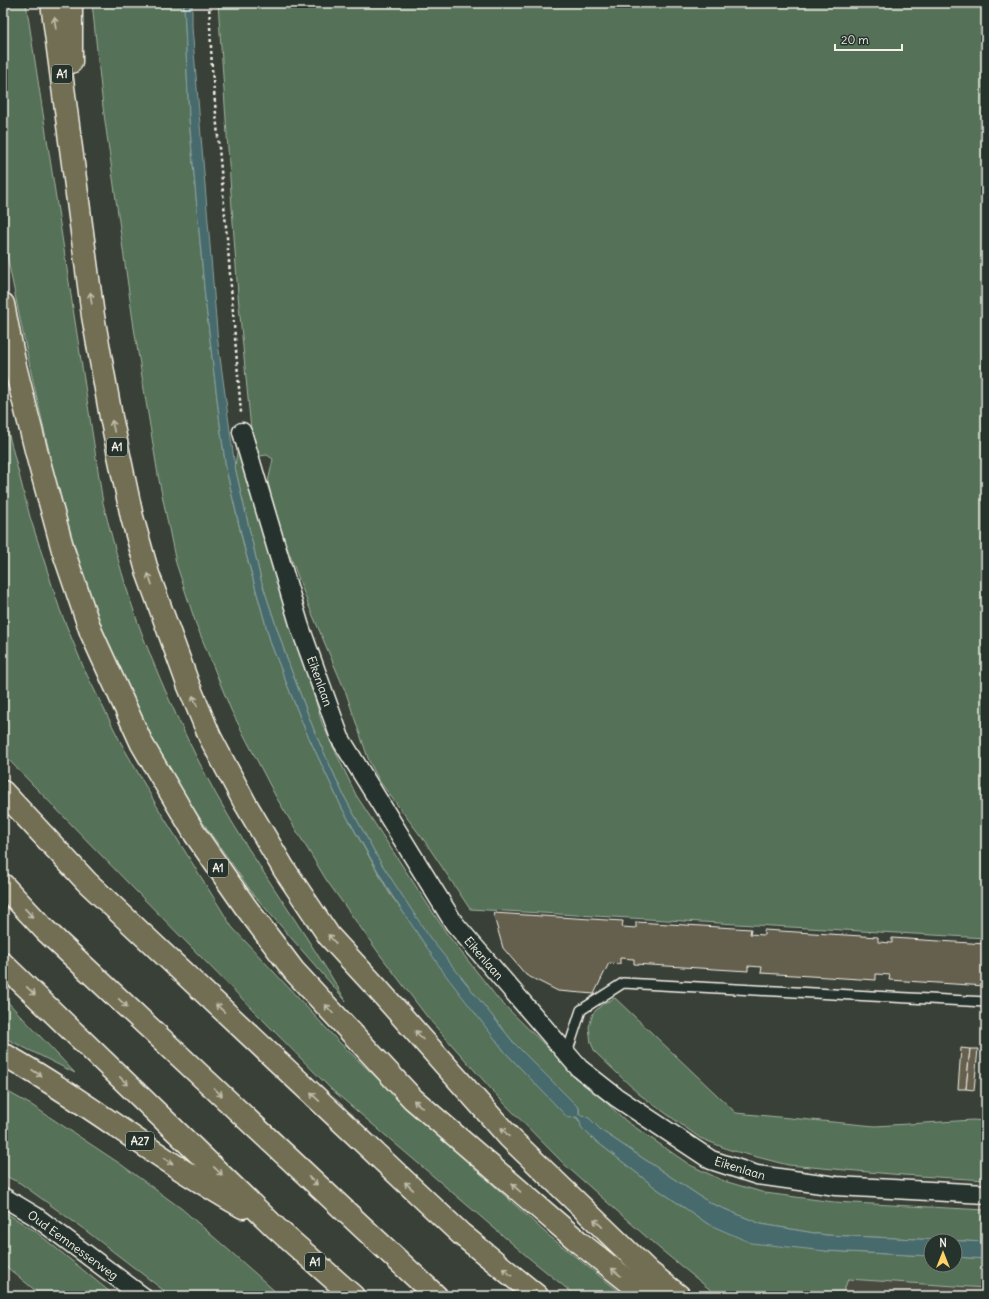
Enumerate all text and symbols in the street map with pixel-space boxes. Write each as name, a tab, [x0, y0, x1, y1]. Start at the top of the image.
one-way arrow	[51, 17, 58, 30]
scale bar	[835, 26, 902, 52]
text: 20 m	[841, 32, 869, 47]
road number: A1	[52, 65, 72, 83]
one-way arrow	[87, 292, 95, 305]
one-way arrow	[108, 420, 116, 433]
road number: A1	[107, 438, 127, 456]
one-way arrow	[146, 573, 153, 586]
street label: Eikenlaan	[304, 654, 336, 708]
one-way arrow	[191, 696, 198, 708]
road number: A1	[208, 859, 228, 877]
one-way arrow	[25, 908, 34, 919]
one-way arrow	[327, 933, 336, 944]
street label: Eikenlaan	[461, 933, 507, 983]
one-way arrow	[26, 986, 36, 996]
one-way arrow	[118, 999, 128, 1008]
one-way arrow	[215, 1003, 225, 1013]
one-way arrow	[324, 1004, 333, 1014]
one-way arrow	[414, 1030, 423, 1040]
one-way arrow	[31, 1069, 42, 1078]
one-way arrow	[119, 1076, 129, 1085]
one-way arrow	[213, 1087, 223, 1097]
one-way arrow	[310, 1092, 320, 1102]
one-way arrow	[412, 1099, 423, 1108]
one-way arrow	[500, 1127, 509, 1138]
road number: A27	[126, 1132, 154, 1150]
street label: Eikenlaan	[713, 1153, 767, 1183]
one-way arrow	[162, 1157, 173, 1165]
one-way arrow	[213, 1167, 223, 1176]
one-way arrow	[308, 1176, 318, 1186]
one-way arrow	[404, 1181, 414, 1191]
one-way arrow	[511, 1184, 522, 1193]
street label: Oud Eemnesserweg	[25, 1207, 121, 1283]
one-way arrow	[593, 1218, 603, 1228]
north arrow	[923, 1233, 963, 1273]
text: N	[939, 1236, 947, 1250]
road number: A1	[305, 1253, 325, 1271]
one-way arrow	[502, 1267, 512, 1276]
one-way arrow	[611, 1267, 621, 1276]

